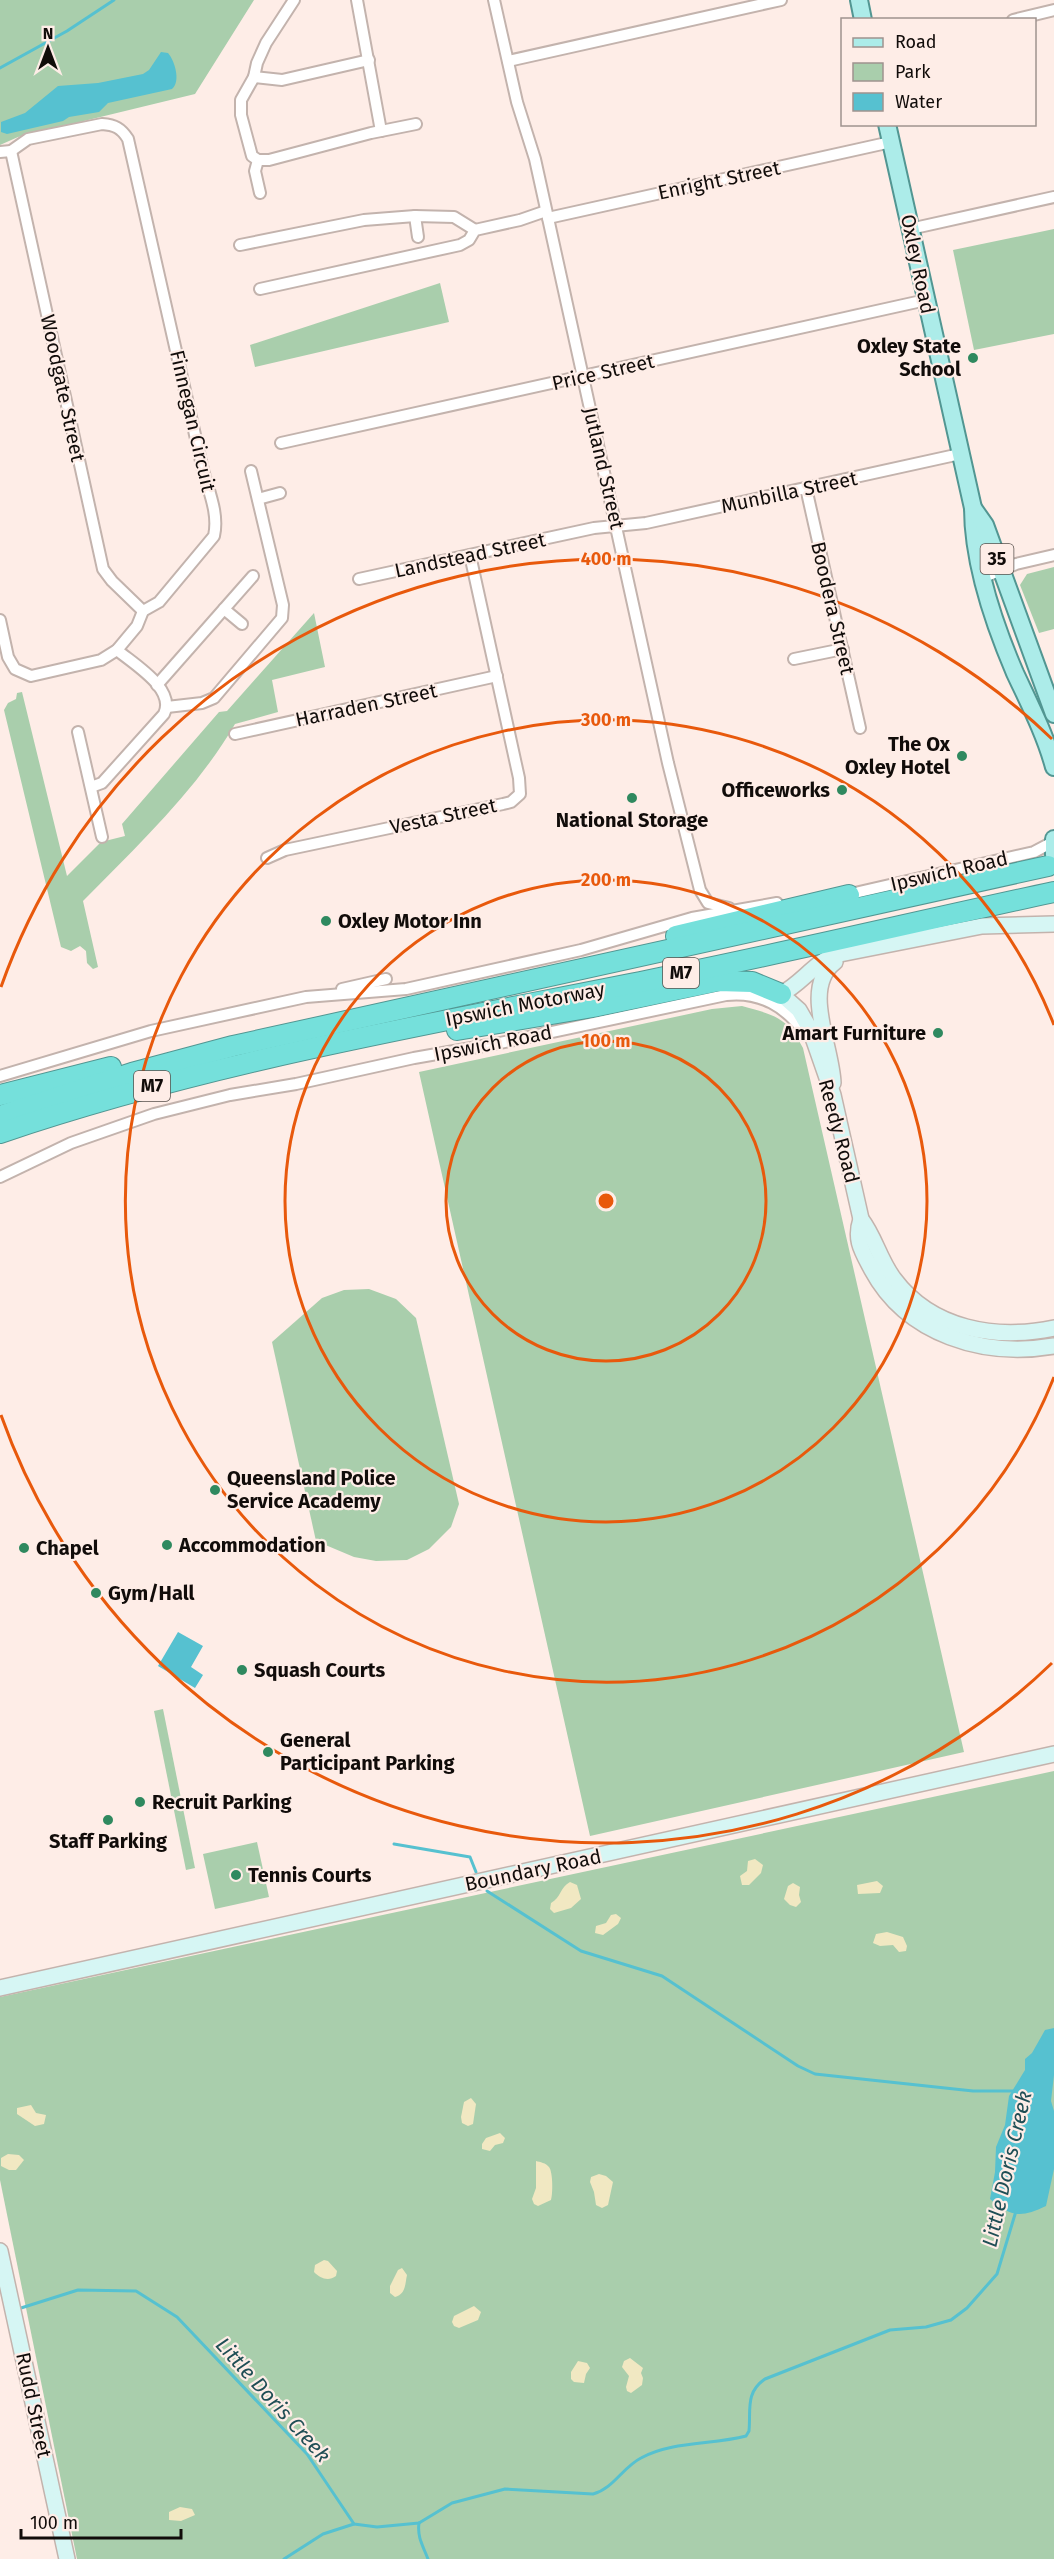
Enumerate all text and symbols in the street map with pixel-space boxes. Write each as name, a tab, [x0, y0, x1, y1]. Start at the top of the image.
north arrow	[18, 18, 78, 78]
legend	[841, 18, 1036, 126]
text: N	[43, 24, 53, 43]
text: Road	[895, 31, 937, 53]
text: Park	[895, 61, 931, 83]
text: Water	[895, 91, 942, 113]
street label: Enright Street	[656, 155, 783, 205]
street label: Oxley Road	[896, 212, 940, 316]
street label: Woodgate Street	[36, 312, 90, 465]
place label: Oxley State School	[857, 334, 961, 381]
street label: Finnegan Circuit	[165, 348, 221, 495]
street label: Price Street	[550, 348, 657, 395]
marker: Oxley State School	[966, 351, 980, 365]
street label: Jutland Street	[578, 405, 630, 532]
street label: Munbilla Street	[719, 466, 860, 518]
street label: Landstead Street	[392, 527, 548, 583]
street label: Boodera Street	[806, 539, 860, 678]
road number: 35	[980, 544, 1014, 574]
text: 400 m	[581, 548, 631, 570]
street label: Harraden Street	[293, 678, 440, 732]
text: 300 m	[580, 709, 631, 731]
place label: The Ox Oxley Hotel	[845, 732, 951, 779]
marker: The Ox Oxley Hotel	[955, 749, 969, 763]
place label: Officeworks	[722, 778, 830, 802]
marker: Officeworks	[835, 783, 849, 797]
marker: National Storage	[625, 791, 639, 805]
street label: Vesta Street	[387, 793, 499, 839]
place label: National Storage	[556, 808, 708, 832]
street label: Ipswich Road	[888, 846, 1010, 896]
text: 200 m	[581, 869, 631, 891]
place label: Oxley Motor Inn	[338, 909, 482, 933]
marker: Oxley Motor Inn	[319, 914, 333, 928]
road number: M7	[663, 958, 699, 988]
street label: Ipswich Motorway	[443, 977, 607, 1031]
street label: Ipswich Road	[432, 1020, 554, 1066]
place label: Amart Furniture	[782, 1021, 926, 1045]
marker: Amart Furniture	[931, 1026, 945, 1040]
text: 100 m	[582, 1030, 630, 1052]
road number: M7	[134, 1071, 170, 1101]
street label: Reedy Road	[814, 1076, 864, 1186]
centre of rings	[596, 1191, 616, 1211]
place label: Queensland Police Service Academy	[227, 1466, 395, 1513]
marker: Queensland Police Service Academy	[208, 1483, 222, 1497]
place label: Accommodation	[178, 1533, 326, 1557]
place label: Chapel	[36, 1536, 99, 1560]
marker: Accommodation	[160, 1538, 174, 1552]
marker: Chapel	[17, 1541, 31, 1555]
place label: Gym/Hall	[108, 1581, 195, 1605]
marker: Gym/Hall	[89, 1586, 103, 1600]
place label: Squash Courts	[254, 1658, 386, 1682]
marker: Squash Courts	[235, 1663, 249, 1677]
place label: General Participant Parking	[280, 1728, 455, 1775]
marker: General Participant Parking	[261, 1745, 275, 1759]
place label: Recruit Parking	[152, 1790, 292, 1814]
marker: Recruit Parking	[133, 1795, 147, 1809]
marker: Staff Parking	[101, 1813, 115, 1827]
place label: Staff Parking	[49, 1829, 168, 1853]
street label: Boundary Road	[463, 1844, 603, 1896]
place label: Tennis Courts	[248, 1863, 372, 1887]
marker: Tennis Courts	[229, 1868, 243, 1882]
water label: Little Doris Creek	[976, 2088, 1038, 2250]
water label: Little Doris Creek	[210, 2332, 336, 2468]
street label: Rudd Street	[11, 2350, 57, 2461]
scale bar	[21, 2502, 182, 2540]
text: 100 m	[30, 2512, 78, 2534]

